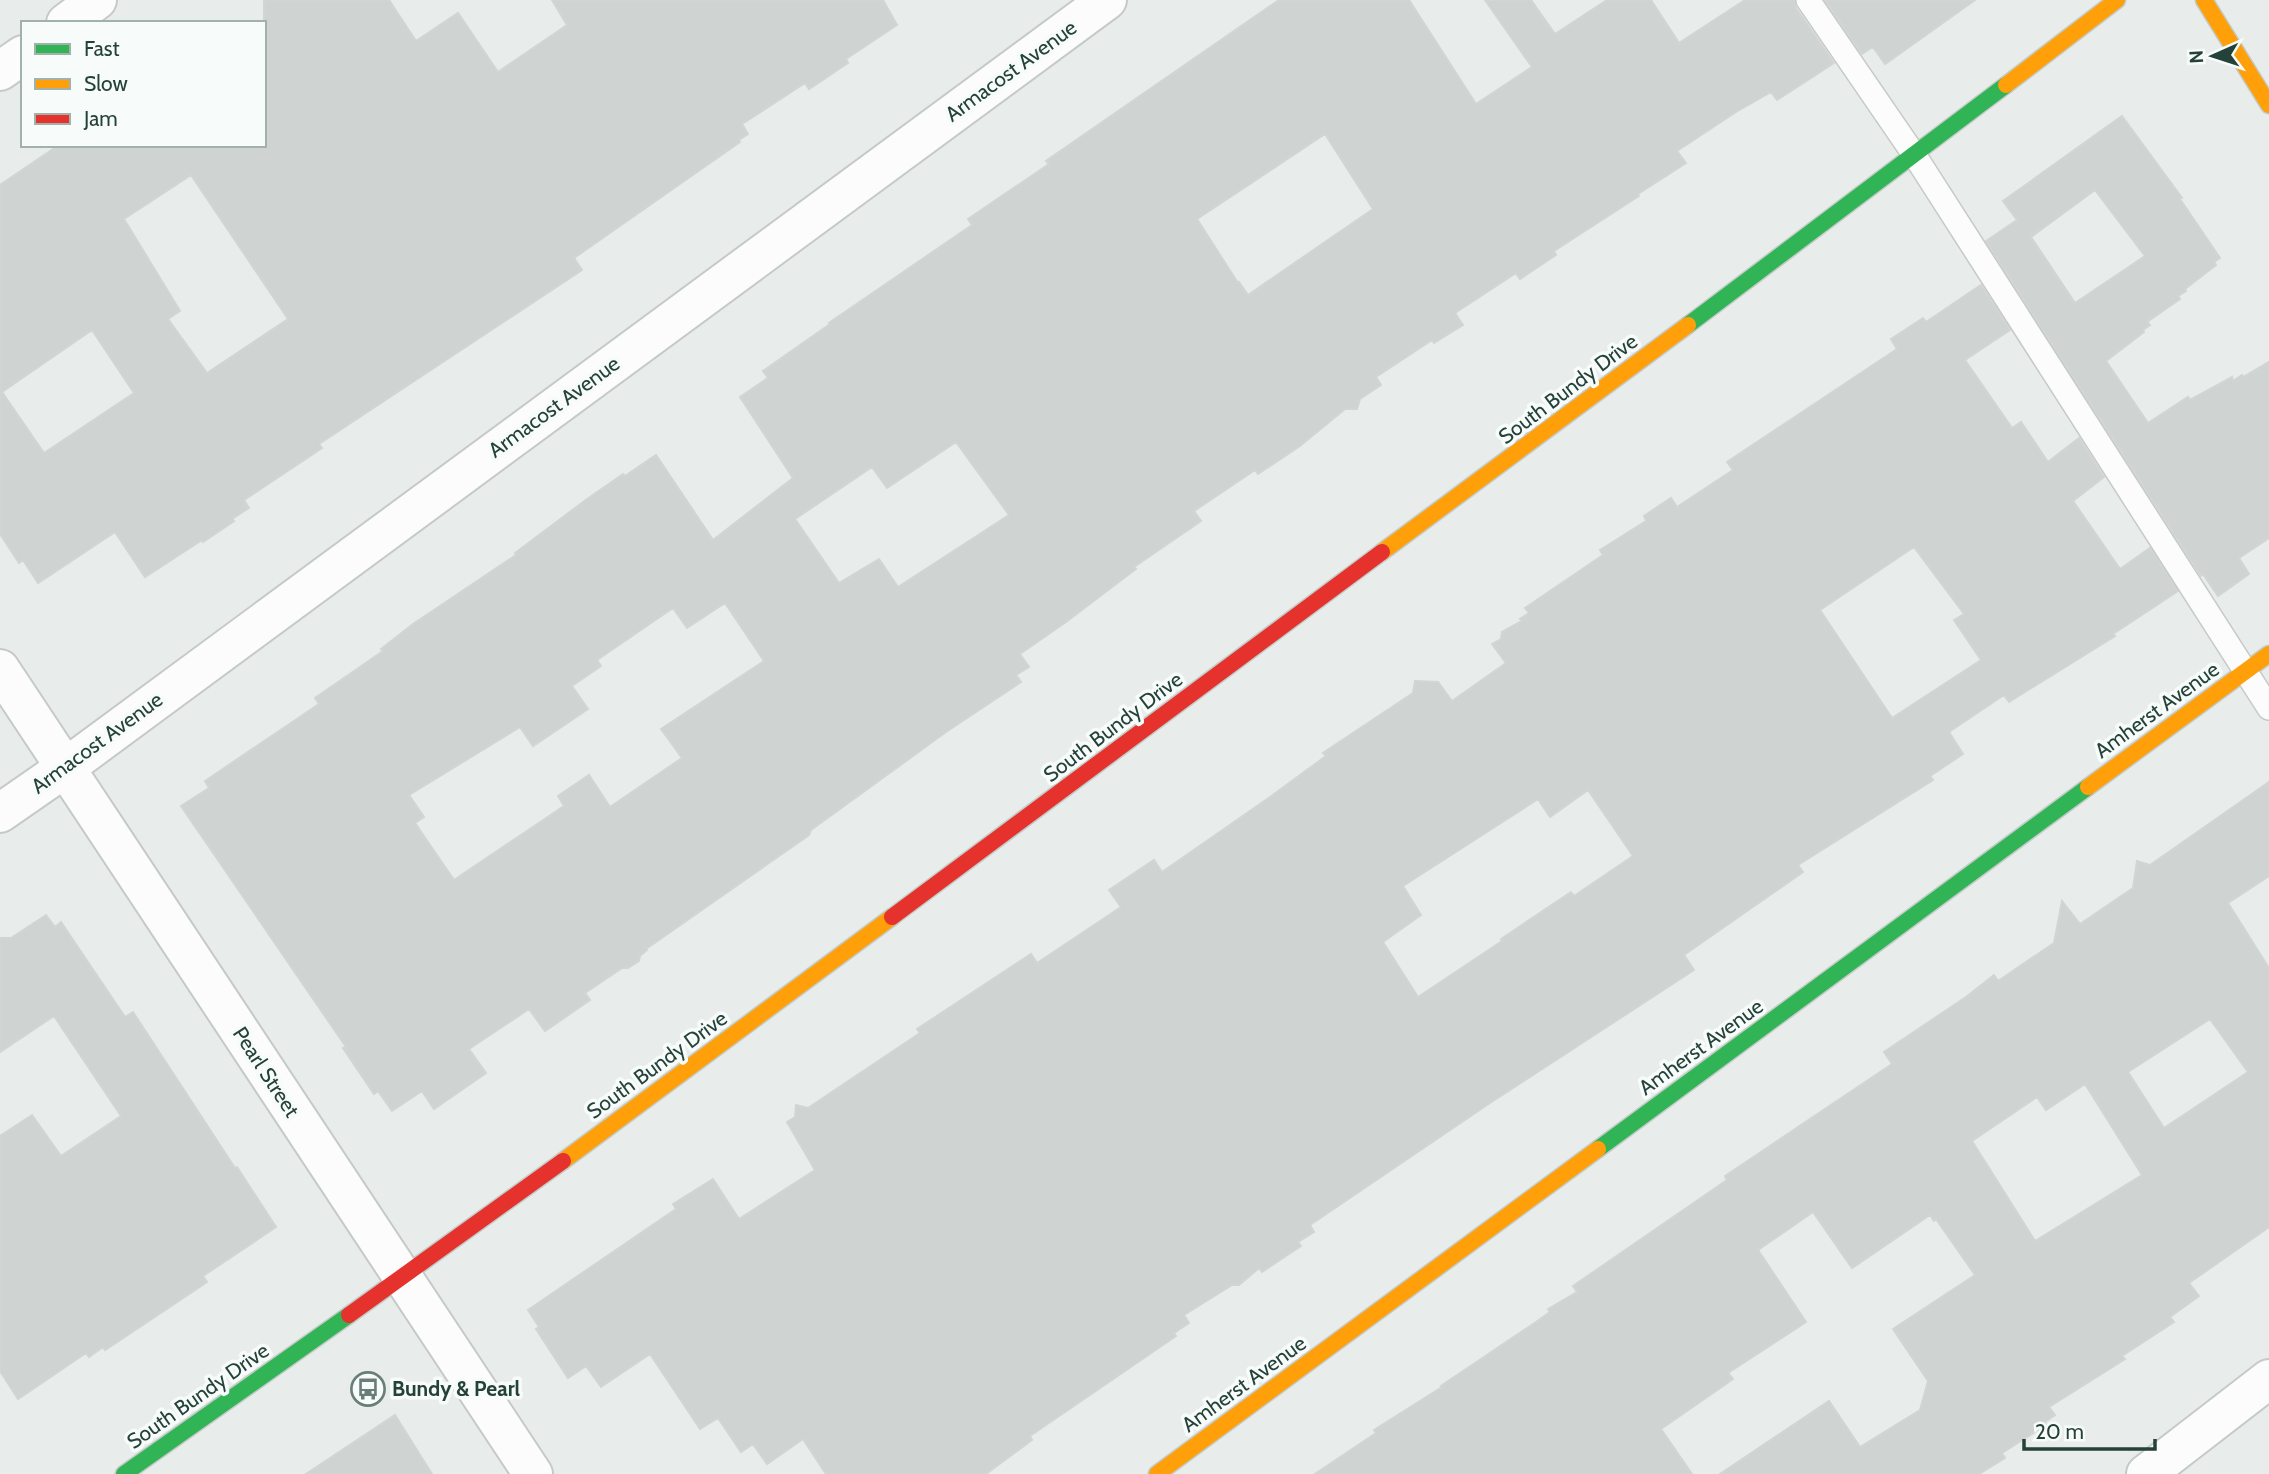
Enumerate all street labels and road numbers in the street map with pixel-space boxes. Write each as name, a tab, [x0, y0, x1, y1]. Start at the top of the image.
street label: Armacost Avenue	[940, 14, 1081, 127]
street label: South Bundy Drive	[1493, 328, 1642, 449]
street label: Armacost Avenue	[483, 350, 624, 463]
street label: Amherst Avenue	[2090, 656, 2224, 763]
street label: South Bundy Drive	[1038, 666, 1187, 787]
street label: Armacost Avenue	[26, 686, 167, 799]
street label: Amherst Avenue	[1634, 993, 1768, 1100]
street label: South Bundy Drive	[582, 1005, 732, 1124]
street label: Pearl Street	[228, 1022, 305, 1122]
street label: Amherst Avenue	[1177, 1330, 1311, 1437]
street label: South Bundy Drive	[122, 1337, 274, 1454]

